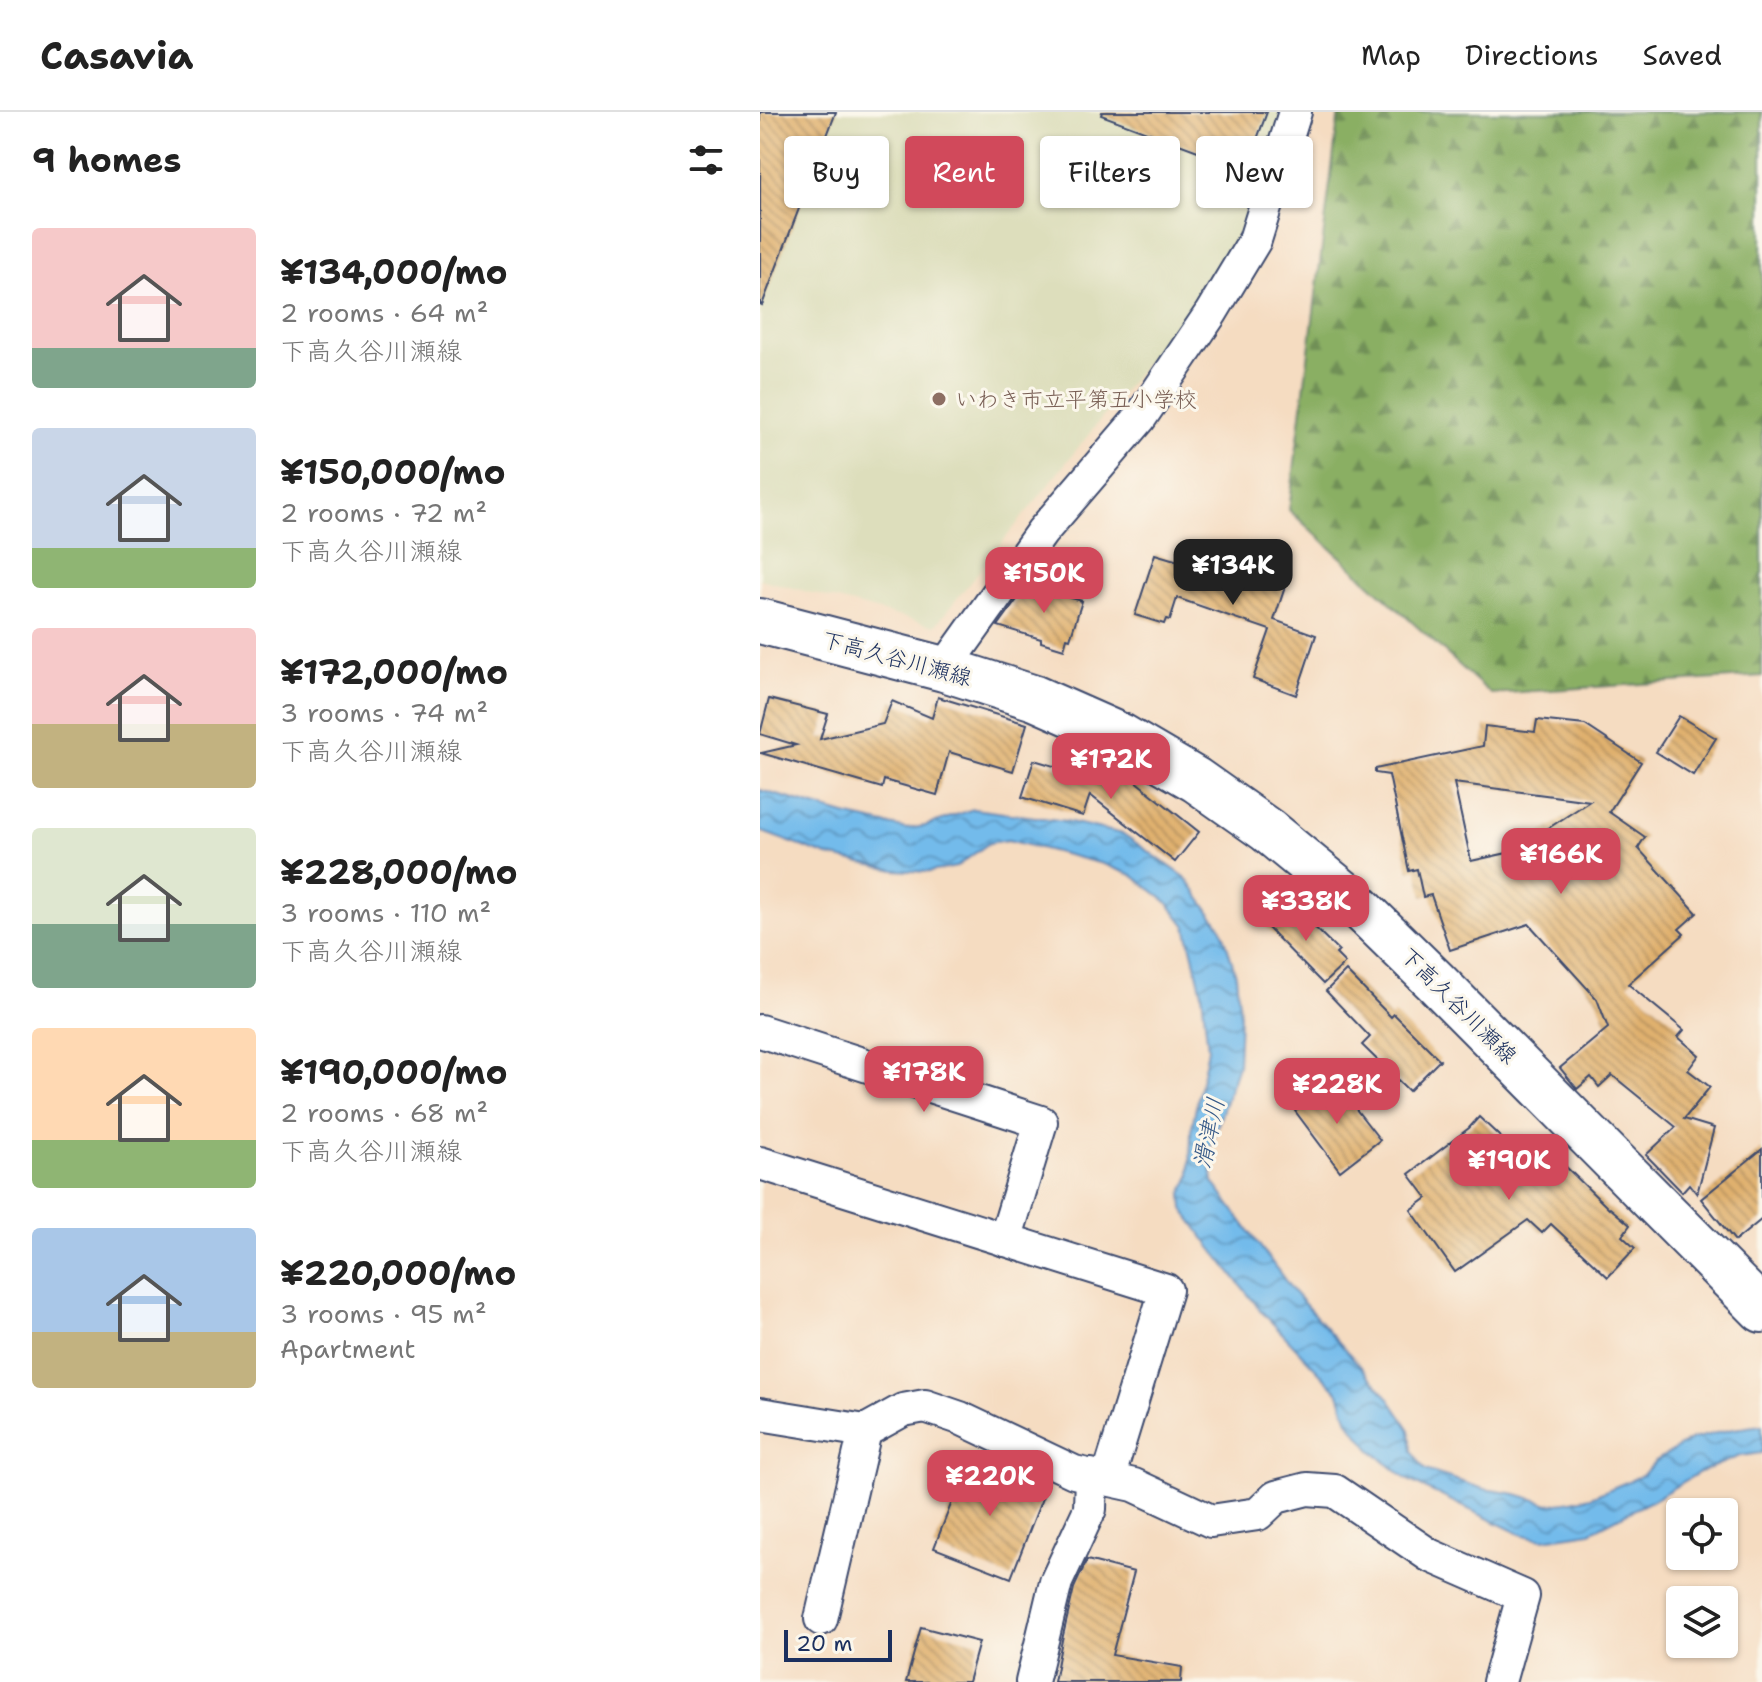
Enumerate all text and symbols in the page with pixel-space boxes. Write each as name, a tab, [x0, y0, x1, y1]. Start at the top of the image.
text: Casavia	[40, 30, 193, 81]
text: Map	[1361, 36, 1421, 74]
text: Directions	[1465, 36, 1599, 74]
text: Saved	[1643, 36, 1722, 74]
chip: Buy	[784, 136, 889, 208]
chip: Rent	[905, 136, 1024, 208]
chip: Filters	[1040, 136, 1180, 208]
chip: New	[1196, 136, 1313, 208]
text: 9 homes	[32, 137, 181, 183]
icon: filters	[684, 138, 728, 182]
text: ¥134,000/mo	[280, 249, 508, 295]
icon: home	[96, 260, 192, 356]
text: 2 rooms · 64 m²	[280, 295, 488, 330]
text: 下高久谷川瀬線	[280, 333, 462, 368]
place label: いわき市立平第五小学校	[955, 385, 1197, 414]
marker: いわき市立平第五小学校	[930, 390, 948, 408]
text: ¥150,000/mo	[280, 449, 506, 495]
icon: home	[96, 460, 192, 556]
text: 2 rooms · 72 m²	[280, 495, 487, 530]
text: 下高久谷川瀬線	[280, 533, 462, 568]
pin: ¥134K	[1177, 539, 1289, 607]
pin: ¥150K	[988, 547, 1100, 615]
text: ¥134K	[1192, 547, 1274, 582]
text: ¥150K	[1003, 555, 1085, 590]
street label: 下高久谷川瀬線	[819, 625, 975, 692]
text: ¥172,000/mo	[280, 649, 508, 695]
icon: home	[96, 660, 192, 756]
text: 3 rooms · 74 m²	[280, 695, 488, 730]
text: 下高久谷川瀬線	[280, 733, 462, 768]
pin: ¥172K	[1055, 733, 1167, 801]
text: ¥172K	[1070, 741, 1152, 776]
pin: ¥166K	[1505, 828, 1617, 896]
text: ¥166K	[1519, 836, 1603, 871]
text: ¥228,000/mo	[280, 849, 518, 895]
icon: home	[96, 860, 192, 956]
pin: ¥338K	[1250, 875, 1362, 943]
text: ¥338K	[1261, 883, 1351, 918]
text: 3 rooms · 110 m²	[280, 895, 491, 930]
text: 下高久谷川瀬線	[280, 933, 462, 968]
street label: 下高久谷川瀬線	[1394, 941, 1523, 1070]
pin: ¥178K	[868, 1046, 980, 1114]
text: ¥190,000/mo	[280, 1049, 508, 1095]
text: ¥178K	[882, 1054, 966, 1089]
pin: ¥228K	[1281, 1058, 1393, 1126]
icon: home	[96, 1060, 192, 1156]
text: ¥228K	[1292, 1066, 1382, 1101]
water label: 滑津川	[1186, 1094, 1232, 1172]
text: 2 rooms · 68 m²	[280, 1095, 488, 1130]
text: 下高久谷川瀬線	[280, 1133, 462, 1168]
pin: ¥190K	[1453, 1134, 1565, 1202]
text: ¥190K	[1468, 1142, 1550, 1177]
text: ¥220,000/mo	[280, 1250, 516, 1296]
icon: home	[96, 1260, 192, 1356]
text: 3 rooms · 95 m²	[280, 1296, 487, 1331]
text: Apartment	[280, 1331, 416, 1366]
pin: ¥220K	[934, 1450, 1046, 1518]
text: ¥220K	[945, 1458, 1035, 1493]
map controls	[1666, 1498, 1738, 1658]
button: locate	[1666, 1498, 1738, 1570]
button: layers	[1666, 1586, 1738, 1658]
scale bar	[784, 1626, 892, 1662]
text: 20 m	[796, 1629, 853, 1658]

